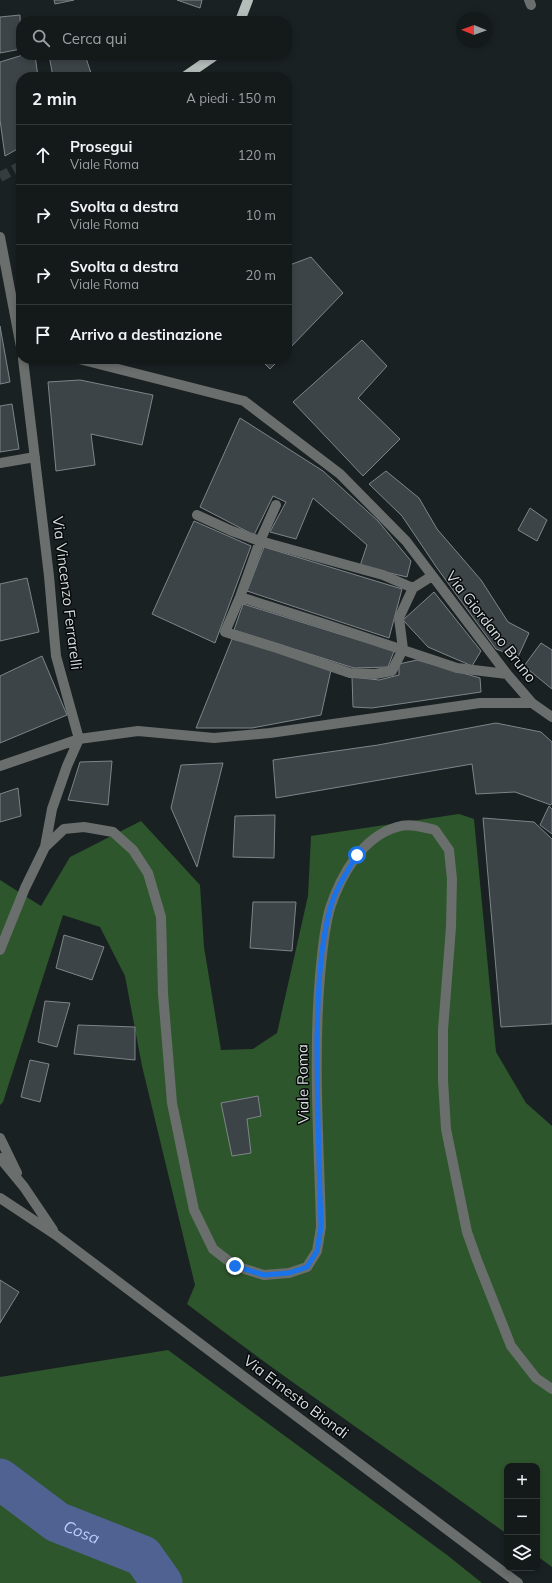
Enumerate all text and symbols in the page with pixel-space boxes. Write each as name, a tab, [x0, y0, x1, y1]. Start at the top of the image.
north arrow	[456, 12, 492, 48]
search box	[16, 16, 292, 60]
icon: search	[30, 27, 52, 49]
text: Cerca qui	[62, 29, 127, 48]
text: 2 min	[32, 88, 77, 109]
text: A piedi · 150 m	[186, 90, 276, 106]
text: Prosegui	[70, 137, 132, 156]
icon: ahead	[32, 144, 54, 166]
text: 120 m	[238, 147, 276, 163]
text: Viale Roma	[70, 156, 139, 172]
text: Svolta a destra	[70, 197, 179, 216]
icon: right	[32, 204, 54, 226]
text: 10 m	[246, 207, 276, 223]
text: Viale Roma	[70, 216, 139, 232]
text: Svolta a destra	[70, 257, 179, 276]
icon: right	[32, 264, 54, 286]
text: 20 m	[246, 267, 276, 283]
text: Viale Roma	[70, 276, 139, 292]
icon: arrive	[32, 324, 54, 346]
text: Arrivo a destinazione	[70, 325, 222, 344]
street label: Via Vincenzo Ferrarelli	[49, 515, 86, 671]
street label: Via Giordano Bruno	[442, 567, 541, 686]
route start	[348, 846, 366, 864]
street label: Viale Roma	[292, 1044, 313, 1124]
route end	[226, 1257, 244, 1275]
street label: Via Ernesto Biondi	[240, 1351, 353, 1442]
map controls	[504, 1463, 540, 1571]
button: +	[504, 1463, 540, 1499]
button: −	[504, 1499, 540, 1535]
water label: Cosa	[61, 1516, 103, 1548]
button: layers	[504, 1535, 540, 1571]

